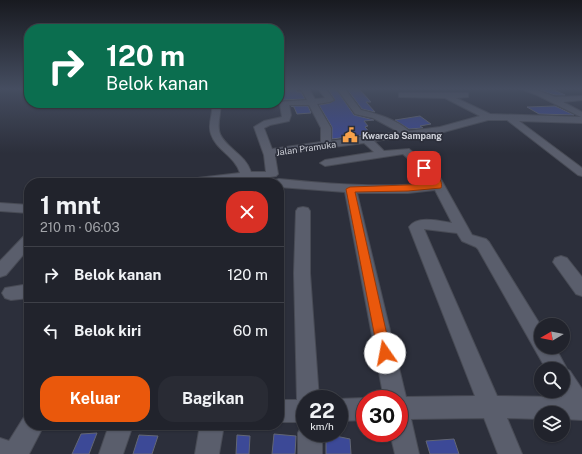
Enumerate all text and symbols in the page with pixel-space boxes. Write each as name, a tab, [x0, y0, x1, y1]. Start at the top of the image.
text: 120 m	[106, 39, 185, 72]
icon: right	[40, 40, 92, 92]
text: Belok kanan	[106, 73, 209, 94]
public building icon: Kwarcab Sampang	[341, 126, 359, 144]
place label: Kwarcab Sampang	[362, 130, 442, 141]
street label: Jalan Pramuka	[275, 138, 337, 158]
pin	[407, 151, 441, 185]
icon: arrive	[413, 157, 435, 179]
text: 1 mnt	[40, 191, 101, 219]
button: close	[226, 191, 268, 233]
text: 210 m · 06:03	[40, 220, 120, 235]
icon: right	[40, 264, 62, 286]
text: Belok kanan	[74, 266, 161, 283]
text: 120 m	[227, 266, 268, 283]
north arrow	[534, 318, 570, 354]
map controls	[534, 318, 570, 442]
icon: left	[40, 320, 62, 342]
text: Belok kiri	[74, 322, 141, 339]
text: 60 m	[233, 322, 268, 339]
position arrow	[364, 332, 406, 374]
button: search	[534, 362, 570, 398]
button: Keluar	[40, 376, 150, 422]
button: Bagikan	[158, 376, 268, 422]
speed limit sign: 30	[356, 390, 408, 442]
text: 22	[309, 399, 335, 423]
button: layers	[534, 406, 570, 442]
text: km/h	[310, 420, 334, 432]

